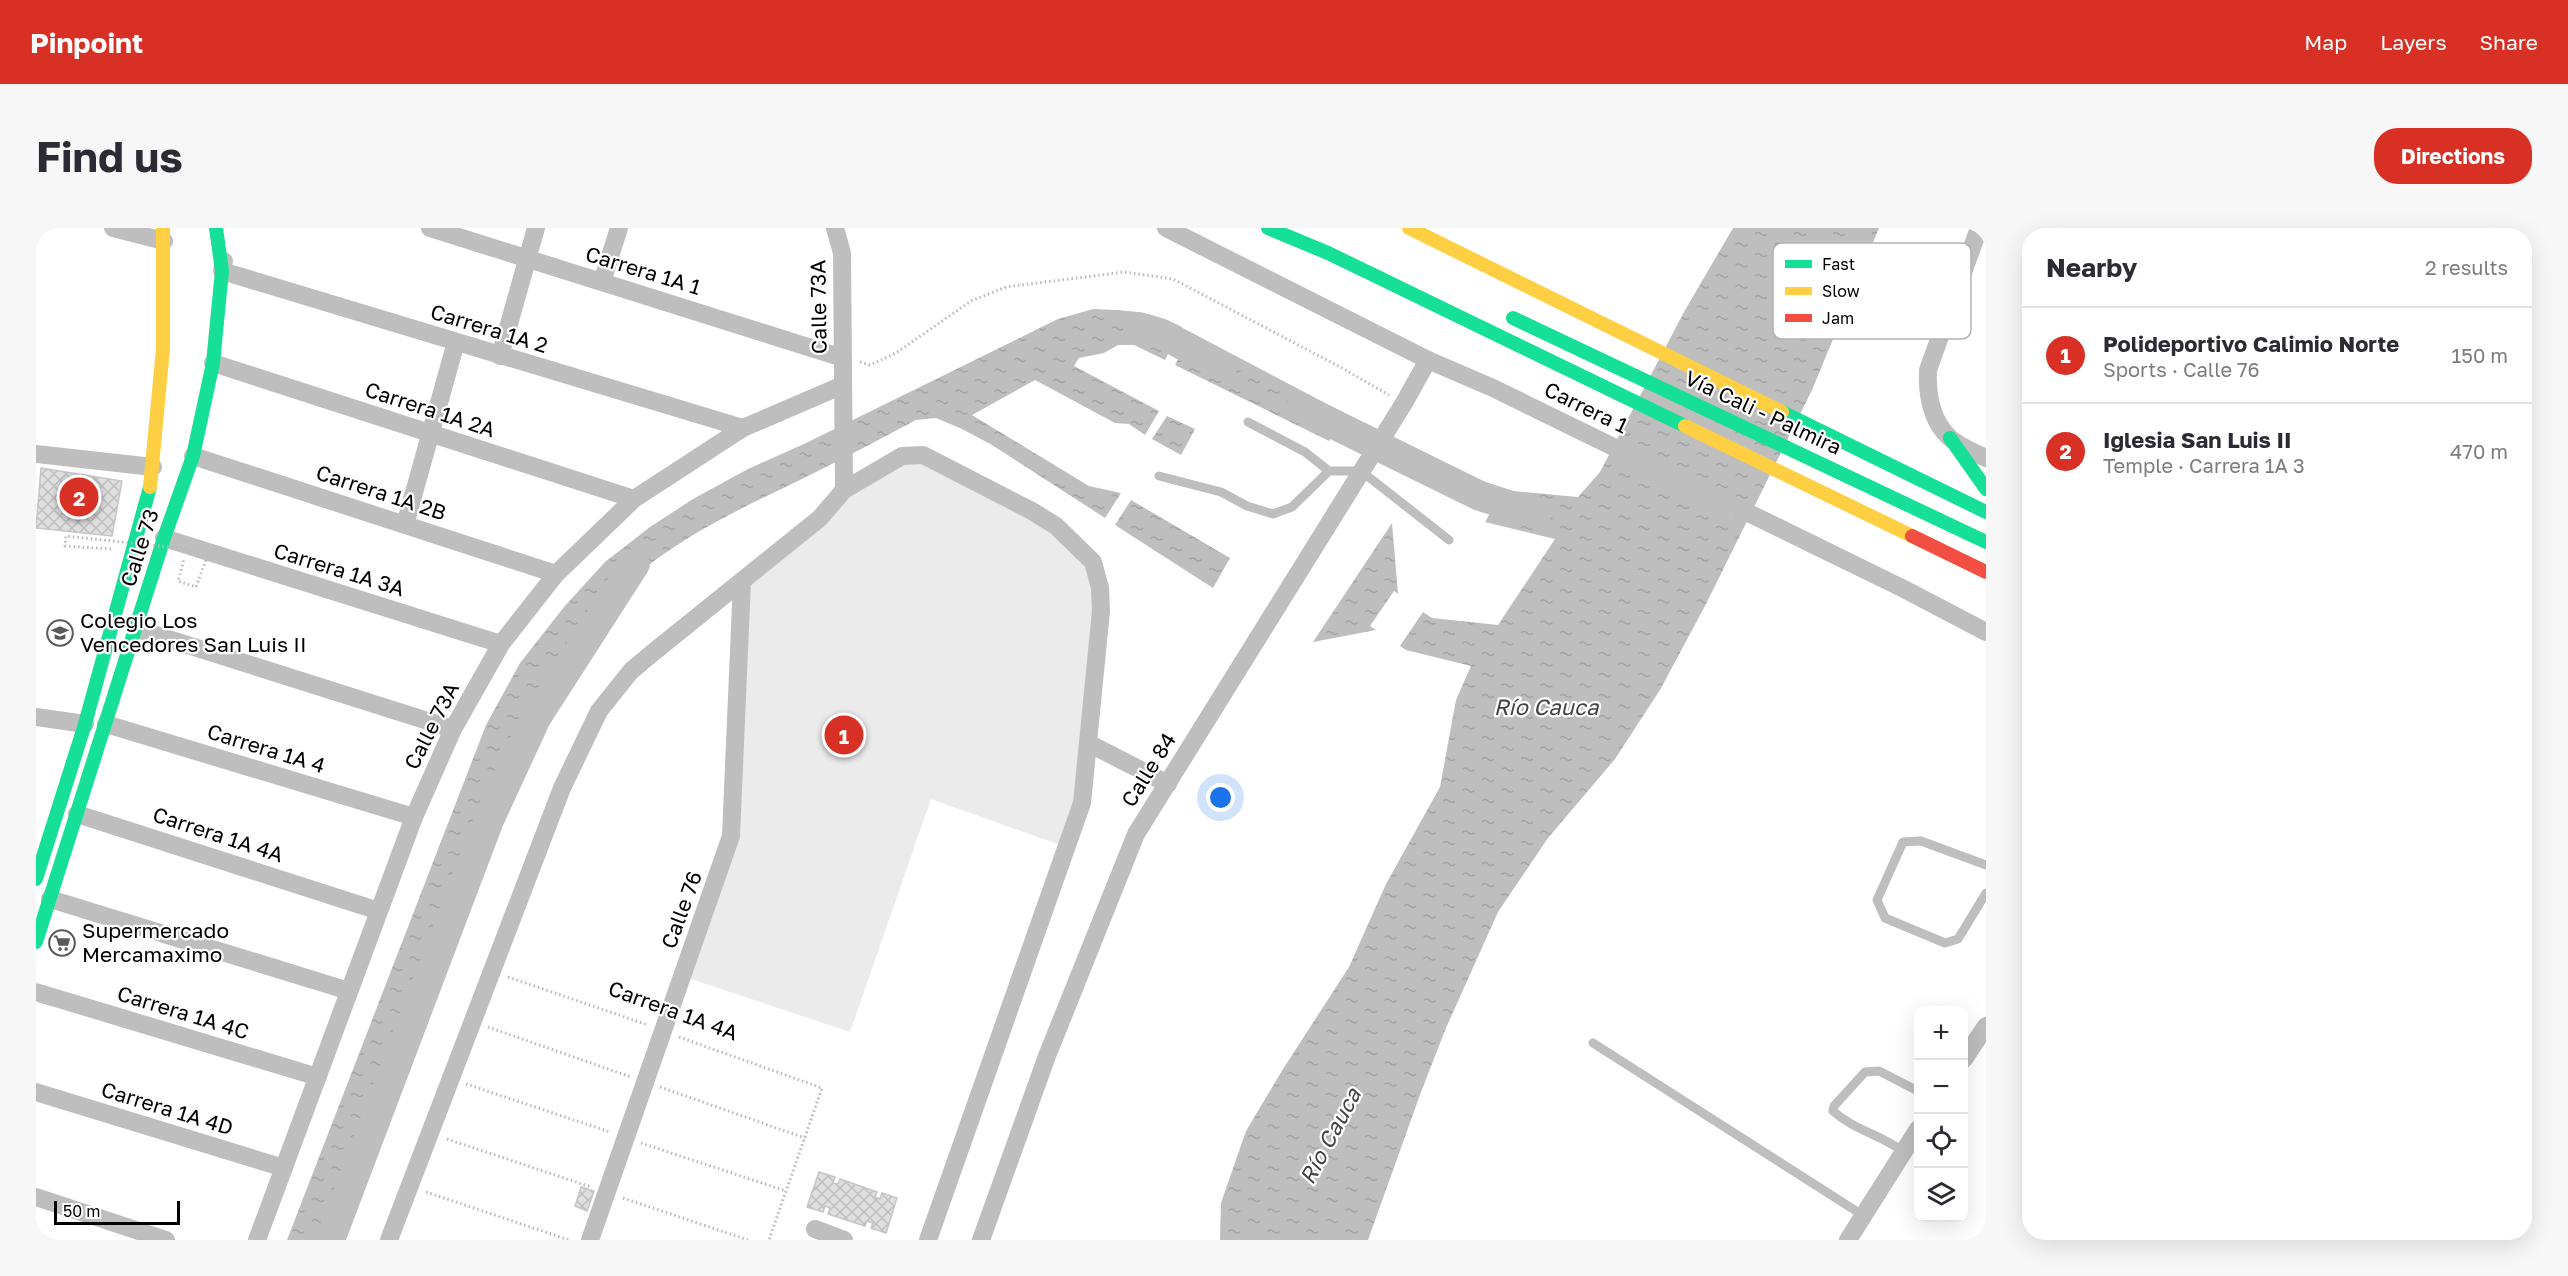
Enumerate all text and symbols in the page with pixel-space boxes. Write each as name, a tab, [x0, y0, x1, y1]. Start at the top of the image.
text: Pinpoint	[30, 26, 143, 59]
text: Map	[2304, 29, 2347, 55]
text: Layers	[2380, 29, 2447, 55]
text: Share	[2480, 29, 2538, 55]
button: Directions	[2374, 128, 2532, 184]
text: Find us	[36, 131, 183, 181]
street label: Carrera 1A 1	[582, 240, 704, 300]
legend	[1773, 243, 1971, 339]
text: Nearby	[2046, 252, 2137, 283]
text: Fast	[1822, 254, 1855, 274]
text: 2 results	[2425, 255, 2508, 279]
street label: Calle 73A	[804, 260, 832, 354]
text: Slow	[1822, 281, 1860, 301]
street label: Carrera 1A 2	[428, 298, 551, 358]
text: Jam	[1822, 308, 1854, 328]
text: Polideportivo Calimio Norte	[2103, 330, 2399, 357]
text: 1	[2060, 343, 2071, 367]
text: 150 m	[2452, 343, 2508, 367]
text: Sports · Calle 76	[2103, 357, 2260, 381]
street label: Vía Cali - Palmira	[1681, 364, 1846, 460]
street label: Carrera 1A 2A	[362, 376, 499, 442]
street label: Carrera 1	[1540, 376, 1632, 438]
text: Iglesia San Luis II	[2103, 426, 2291, 453]
text: 2	[2059, 439, 2072, 463]
text: 470 m	[2450, 439, 2508, 463]
text: Temple · Carrera 1A 3	[2103, 453, 2305, 477]
street label: Carrera 1A 2B	[313, 459, 450, 525]
pin: 2	[60, 474, 99, 520]
street label: Calle 73	[114, 506, 164, 590]
street label: Carrera 1A 3A	[271, 537, 408, 601]
place label: Colegio Los Vencedores San Luis II	[80, 607, 307, 657]
school or university icon: Colegio Los Vencedores San Luis II	[45, 618, 75, 648]
street label: Calle 73A	[398, 678, 464, 773]
water label: Río Cauca	[1494, 693, 1600, 720]
pin: 1	[824, 712, 864, 758]
street label: Carrera 1A 4	[204, 718, 328, 778]
street label: Calle 84	[1115, 728, 1181, 811]
your location	[1206, 783, 1235, 812]
street label: Carrera 1A 4A	[150, 801, 287, 867]
street label: Calle 76	[655, 867, 707, 952]
place label: Supermercado Mercamaximo	[82, 917, 229, 967]
supermarket icon: Supermercado Mercamaximo	[47, 928, 77, 958]
street label: Carrera 1A 4A	[605, 975, 742, 1046]
street label: Carrera 1A 4C	[114, 980, 252, 1044]
map controls	[1914, 1006, 1968, 1222]
button: +	[1914, 1006, 1968, 1060]
button: −	[1914, 1060, 1968, 1114]
street label: Carrera 1A 4D	[98, 1076, 236, 1140]
water label: Río Cauca	[1293, 1082, 1367, 1188]
button: locate	[1914, 1114, 1968, 1168]
button: layers	[1914, 1168, 1968, 1222]
scale bar	[54, 1198, 180, 1226]
text: 50 m	[63, 1201, 100, 1221]

